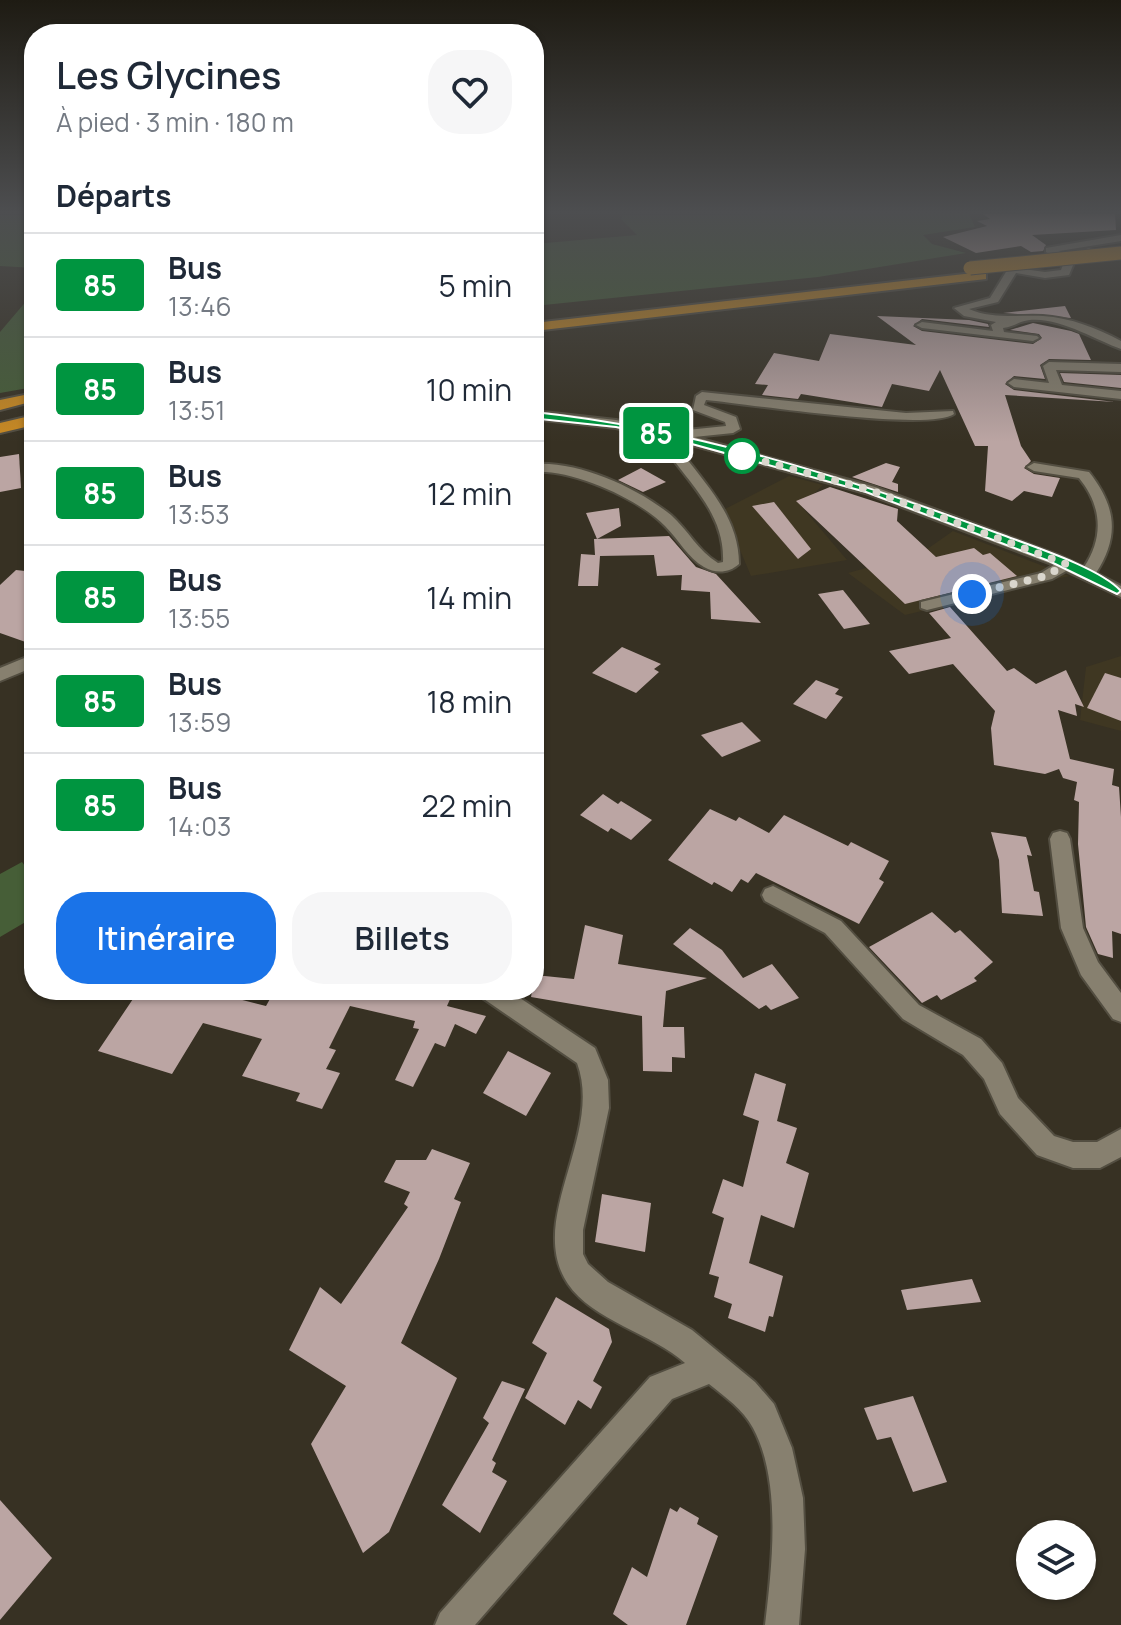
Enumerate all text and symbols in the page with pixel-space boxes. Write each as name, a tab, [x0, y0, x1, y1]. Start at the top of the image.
text: Les Glycines	[56, 48, 281, 100]
button: heart	[428, 50, 512, 134]
text: À pied · 3 min · 180 m	[56, 104, 294, 140]
text: Départs	[56, 175, 172, 216]
text: Bus	[168, 247, 222, 288]
text: 5 min	[438, 265, 512, 306]
text: 85	[83, 266, 117, 304]
text: 13:46	[168, 288, 232, 324]
text: Bus	[168, 351, 222, 392]
text: 10 min	[426, 369, 512, 410]
text: 85	[83, 370, 117, 408]
text: 13:51	[168, 392, 225, 428]
line badge: 85	[620, 407, 692, 459]
text: 85	[639, 414, 673, 452]
unlabelled marker	[725, 439, 759, 473]
text: Bus	[168, 455, 222, 496]
text: 12 min	[427, 473, 512, 514]
text: 85	[83, 474, 117, 512]
text: 13:53	[168, 496, 230, 532]
text: Bus	[168, 559, 222, 600]
your location	[952, 574, 992, 614]
text: 14 min	[426, 577, 512, 618]
text: 85	[83, 578, 117, 616]
text: 13:55	[168, 600, 230, 636]
text: Bus	[168, 663, 222, 704]
text: 18 min	[427, 681, 512, 722]
text: 85	[83, 682, 117, 720]
text: 13:59	[168, 704, 231, 740]
text: Bus	[168, 767, 222, 808]
text: 22 min	[422, 785, 512, 826]
text: 85	[83, 786, 117, 824]
text: 14:03	[168, 808, 231, 844]
button: Itinéraire	[56, 892, 276, 984]
button: Billets	[292, 892, 512, 984]
map controls	[1016, 1520, 1096, 1600]
button: layers	[1016, 1520, 1096, 1600]

